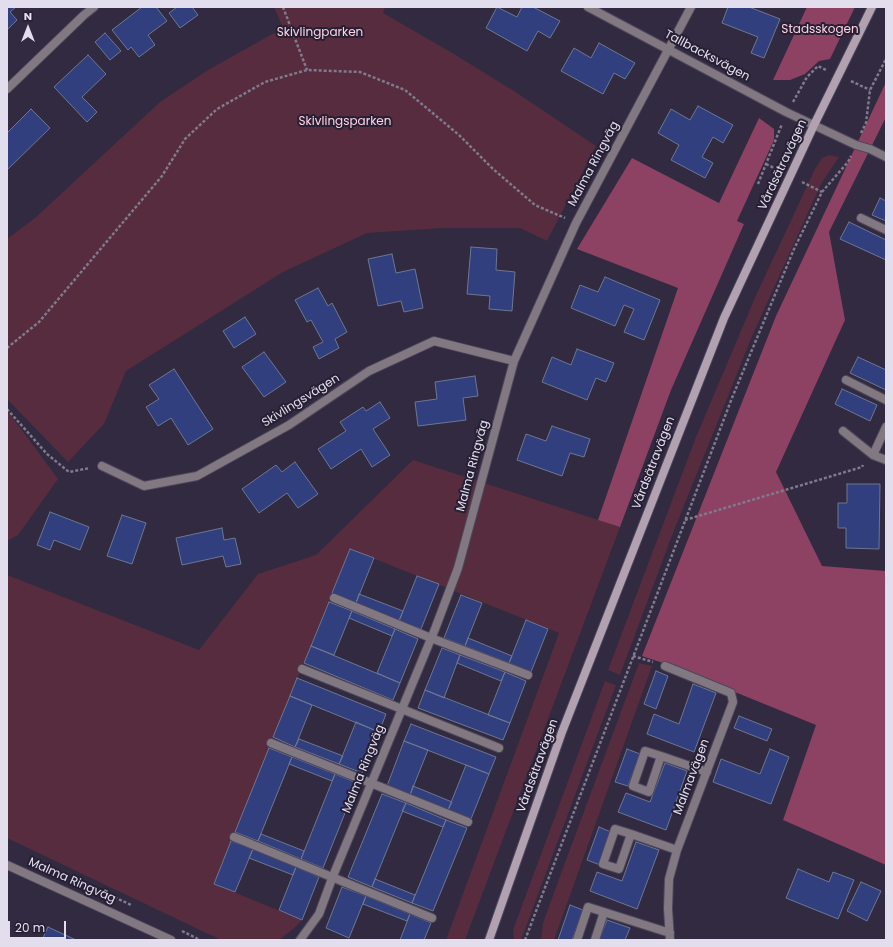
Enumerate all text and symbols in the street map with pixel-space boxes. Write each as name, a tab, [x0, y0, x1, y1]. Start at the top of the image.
north arrow	[8, 8, 48, 48]
text: N	[24, 8, 32, 24]
park label: Stadsskogen	[781, 23, 859, 37]
park label: Skivlingparken	[277, 26, 363, 40]
street label: Tallbacksvägen	[662, 27, 752, 85]
park label: Skivlingsparken	[299, 115, 391, 129]
street label: Vårdsätravägen	[756, 117, 810, 213]
street label: Malma Ringväg	[566, 119, 622, 209]
street label: Skivlingsvägen	[259, 371, 343, 431]
street label: Vårdsätravägen	[630, 415, 678, 511]
street label: Malma Ringväg	[454, 419, 492, 513]
street label: Vårdsätravägen	[514, 717, 562, 815]
street label: Malma Ringväg	[340, 723, 388, 815]
street label: Malmavägen	[671, 737, 713, 817]
street label: Malma Ringväg	[26, 855, 118, 907]
scale bar	[10, 913, 68, 939]
text: 20 m	[15, 919, 45, 936]

